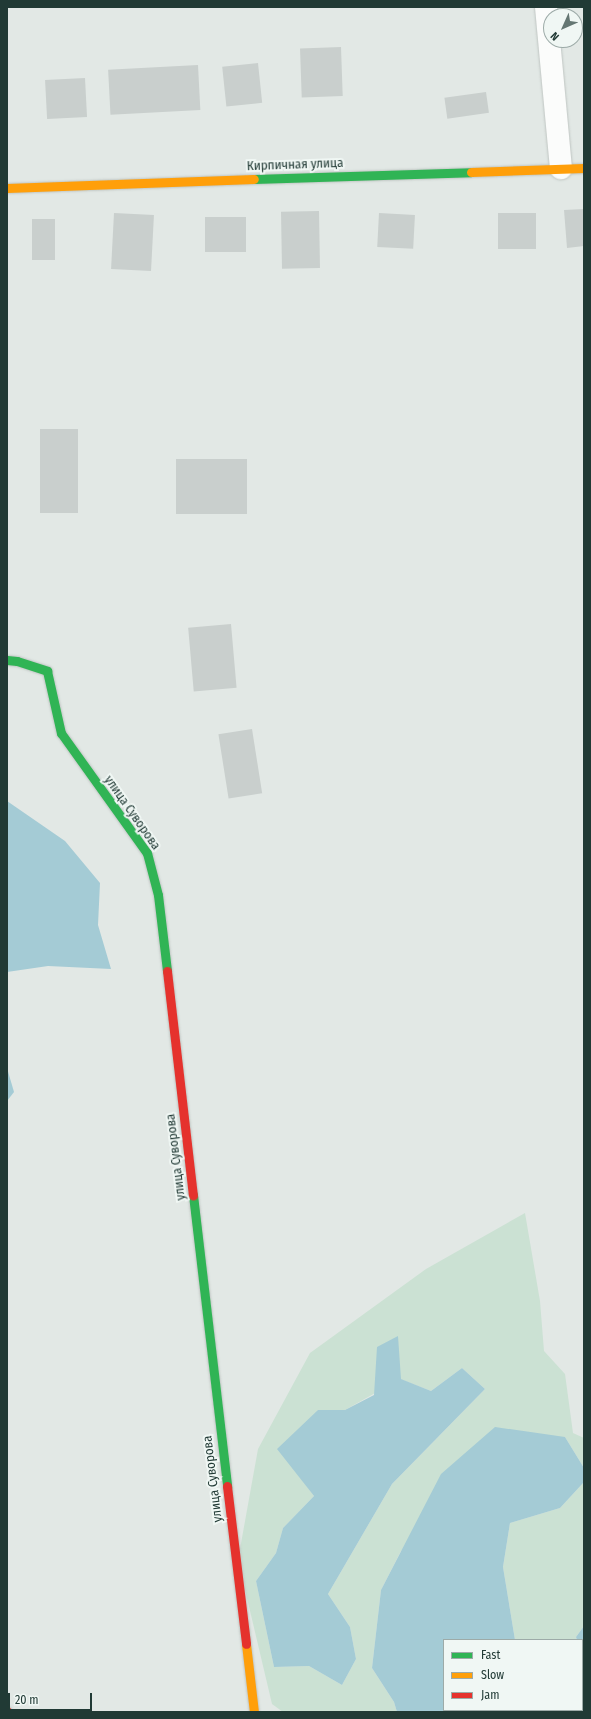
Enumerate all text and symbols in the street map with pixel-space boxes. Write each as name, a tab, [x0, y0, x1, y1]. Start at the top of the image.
north arrow	[543, 8, 583, 48]
text: N	[548, 29, 562, 43]
street label: Кирпичная улица	[247, 156, 343, 174]
street label: улица Суворова	[101, 773, 163, 853]
street label: улица Суворова	[163, 1113, 189, 1201]
street label: улица Суворова	[200, 1435, 226, 1523]
legend	[443, 1639, 583, 1711]
text: Fast	[481, 1648, 500, 1662]
text: Slow	[481, 1668, 504, 1682]
scale bar	[10, 1685, 94, 1711]
text: Jam	[481, 1688, 499, 1702]
text: 20 m	[15, 1693, 39, 1707]

